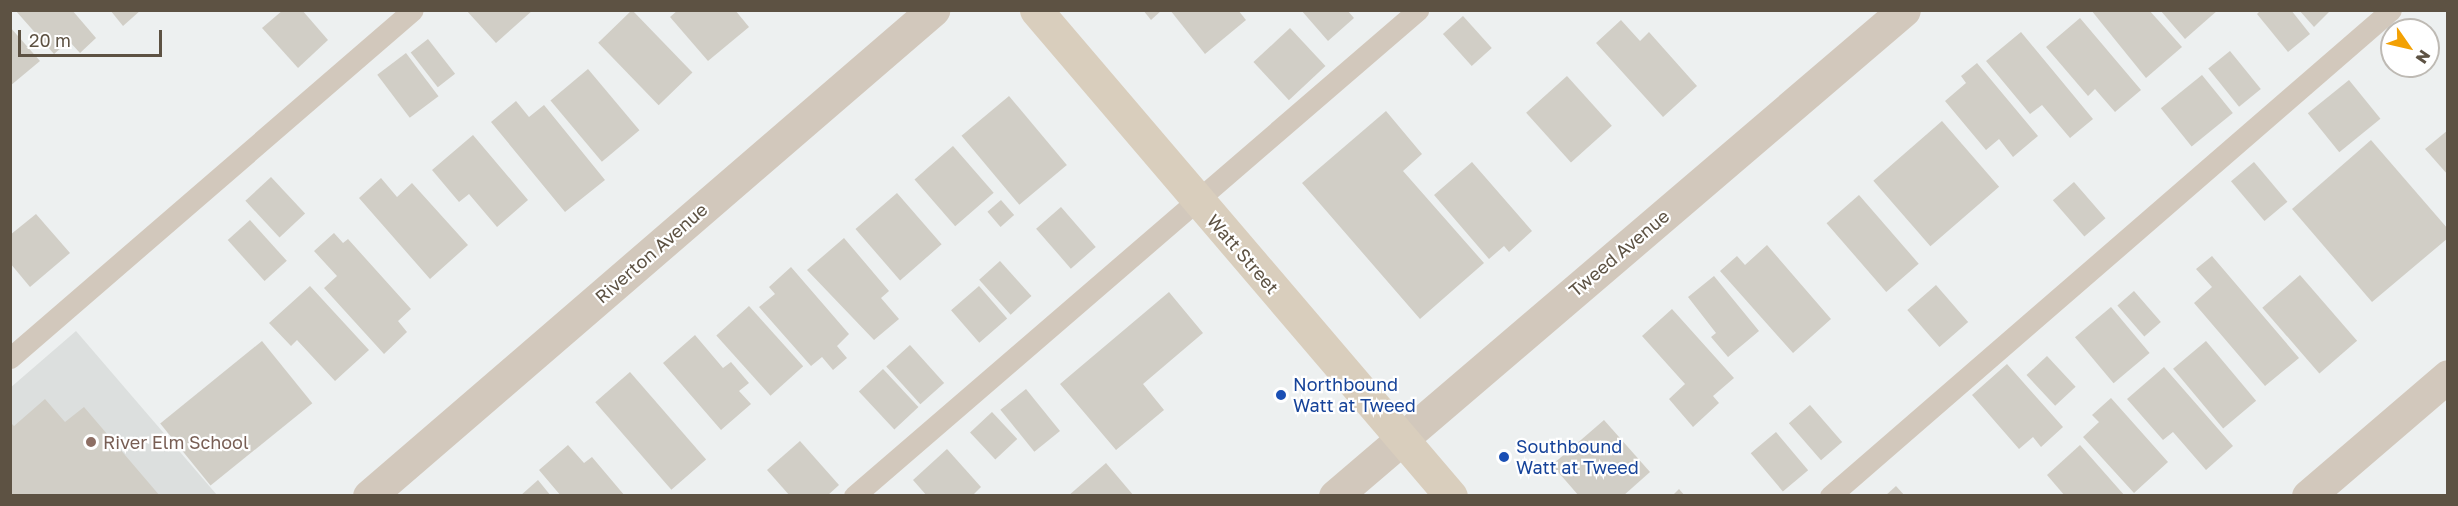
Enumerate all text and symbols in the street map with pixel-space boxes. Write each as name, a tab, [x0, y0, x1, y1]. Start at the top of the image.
scale bar	[21, 18, 165, 56]
north arrow	[2380, 18, 2440, 78]
text: 20 m	[29, 29, 71, 51]
text: N	[2412, 46, 2435, 68]
street label: Riverton Avenue	[590, 198, 712, 308]
street label: Tweed Avenue	[1565, 205, 1673, 301]
street label: Watt Street	[1203, 210, 1283, 298]
place label: Northbound Watt at Tweed	[1293, 374, 1416, 416]
marker: Northbound Watt at Tweed	[1274, 388, 1288, 402]
place label: River Elm School	[103, 431, 249, 453]
marker: River Elm School	[84, 435, 98, 449]
place label: Southbound Watt at Tweed	[1516, 436, 1639, 478]
marker: Southbound Watt at Tweed	[1497, 450, 1511, 464]

